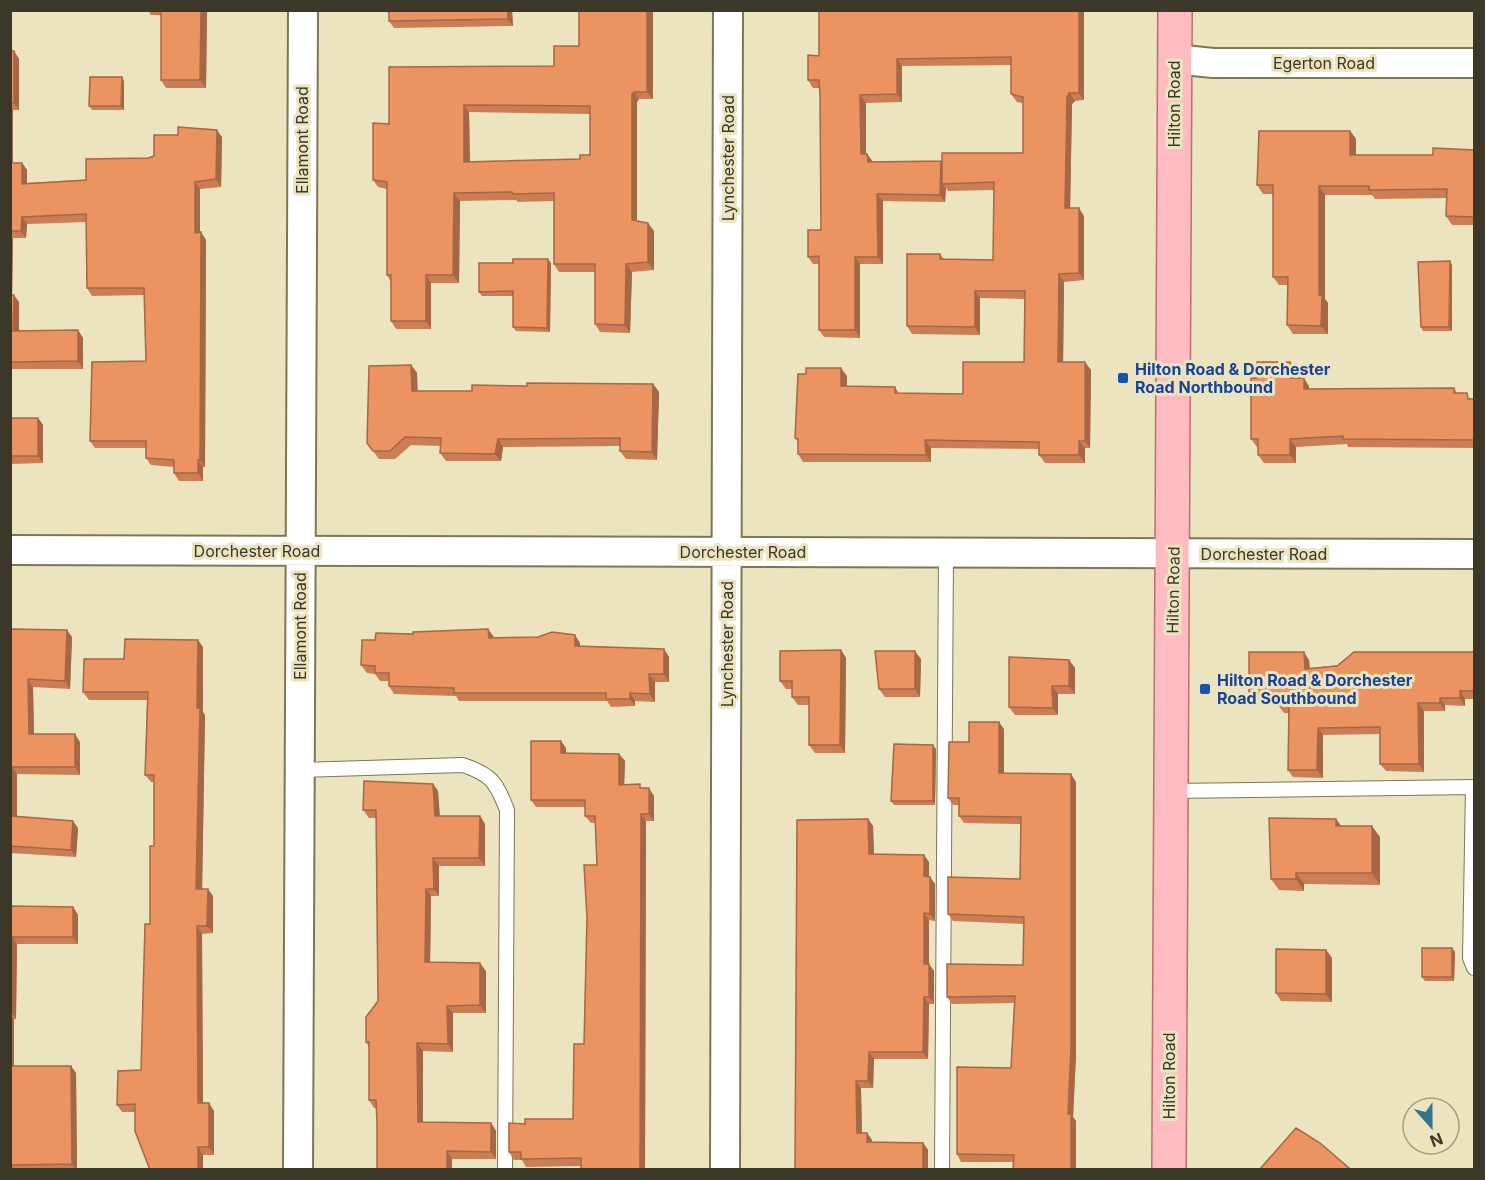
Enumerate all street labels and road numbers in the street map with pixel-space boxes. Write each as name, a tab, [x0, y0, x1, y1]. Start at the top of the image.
street label: Egerton Road	[1273, 53, 1375, 73]
street label: Hilton Road	[1164, 60, 1184, 148]
street label: Ellamont Road	[292, 86, 312, 194]
street label: Lynchester Road	[718, 95, 738, 221]
street label: Dorchester Road	[194, 541, 320, 561]
street label: Dorchester Road	[680, 542, 806, 562]
street label: Dorchester Road	[1201, 544, 1327, 564]
street label: Hilton Road	[1162, 546, 1184, 634]
street label: Ellamont Road	[290, 572, 310, 680]
street label: Lynchester Road	[717, 581, 737, 707]
street label: Hilton Road	[1159, 1032, 1179, 1120]

